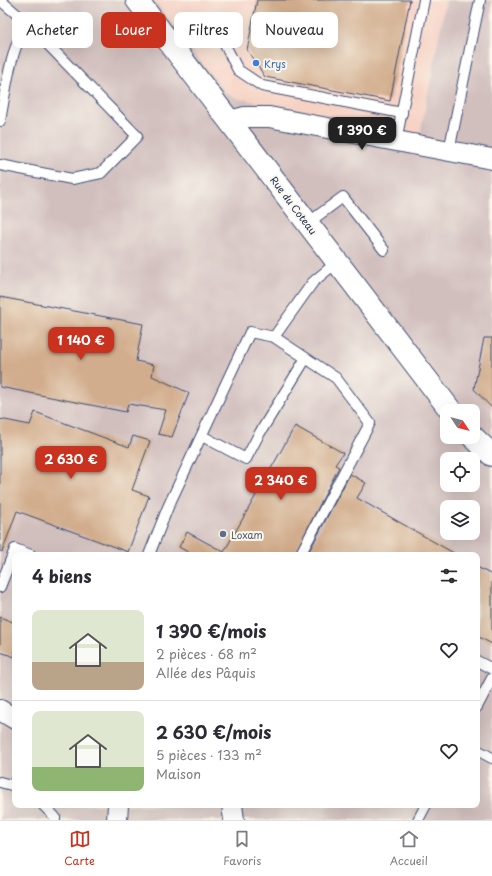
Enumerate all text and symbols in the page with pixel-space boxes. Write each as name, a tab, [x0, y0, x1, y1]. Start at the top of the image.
chip: Acheter	[12, 12, 93, 48]
chip: Louer	[101, 12, 166, 48]
chip: Filtres	[174, 12, 243, 48]
chip: Nouveau	[251, 12, 338, 48]
place label: Krys	[264, 56, 286, 71]
marker: Krys	[251, 58, 261, 68]
pin: 1 390 €	[325, 117, 399, 151]
text: 1 390 €	[337, 120, 387, 139]
street label: Rue du Coteau	[267, 173, 321, 237]
pin: 1 140 €	[44, 327, 118, 361]
text: 1 140 €	[57, 330, 105, 349]
north arrow	[440, 404, 480, 444]
map controls	[440, 404, 480, 540]
pin: 2 630 €	[34, 446, 108, 480]
text: 2 630 €	[44, 449, 98, 468]
button: locate	[440, 452, 480, 492]
pin: 2 340 €	[244, 467, 318, 501]
text: 2 340 €	[254, 470, 308, 489]
button: layers	[440, 500, 480, 540]
place label: Loxam	[231, 527, 263, 542]
marker: Loxam	[218, 529, 228, 539]
text: 4 biens	[32, 563, 92, 589]
icon: filters	[438, 565, 460, 587]
text: 1 390 €/mois	[156, 618, 266, 644]
icon: home	[64, 626, 112, 674]
icon: heart	[438, 639, 460, 661]
text: 2 pièces · 68 m²	[156, 644, 257, 663]
text: Allée des Pâquis	[156, 663, 256, 682]
text: 2 630 €/mois	[156, 719, 271, 745]
icon: home	[64, 727, 112, 775]
icon: heart	[438, 740, 460, 762]
text: 5 pièces · 133 m²	[156, 745, 262, 764]
text: Maison	[156, 764, 201, 783]
tab: Carte	[64, 828, 95, 869]
tab: Favoris	[223, 828, 261, 869]
tab: Accueil	[390, 828, 428, 869]

